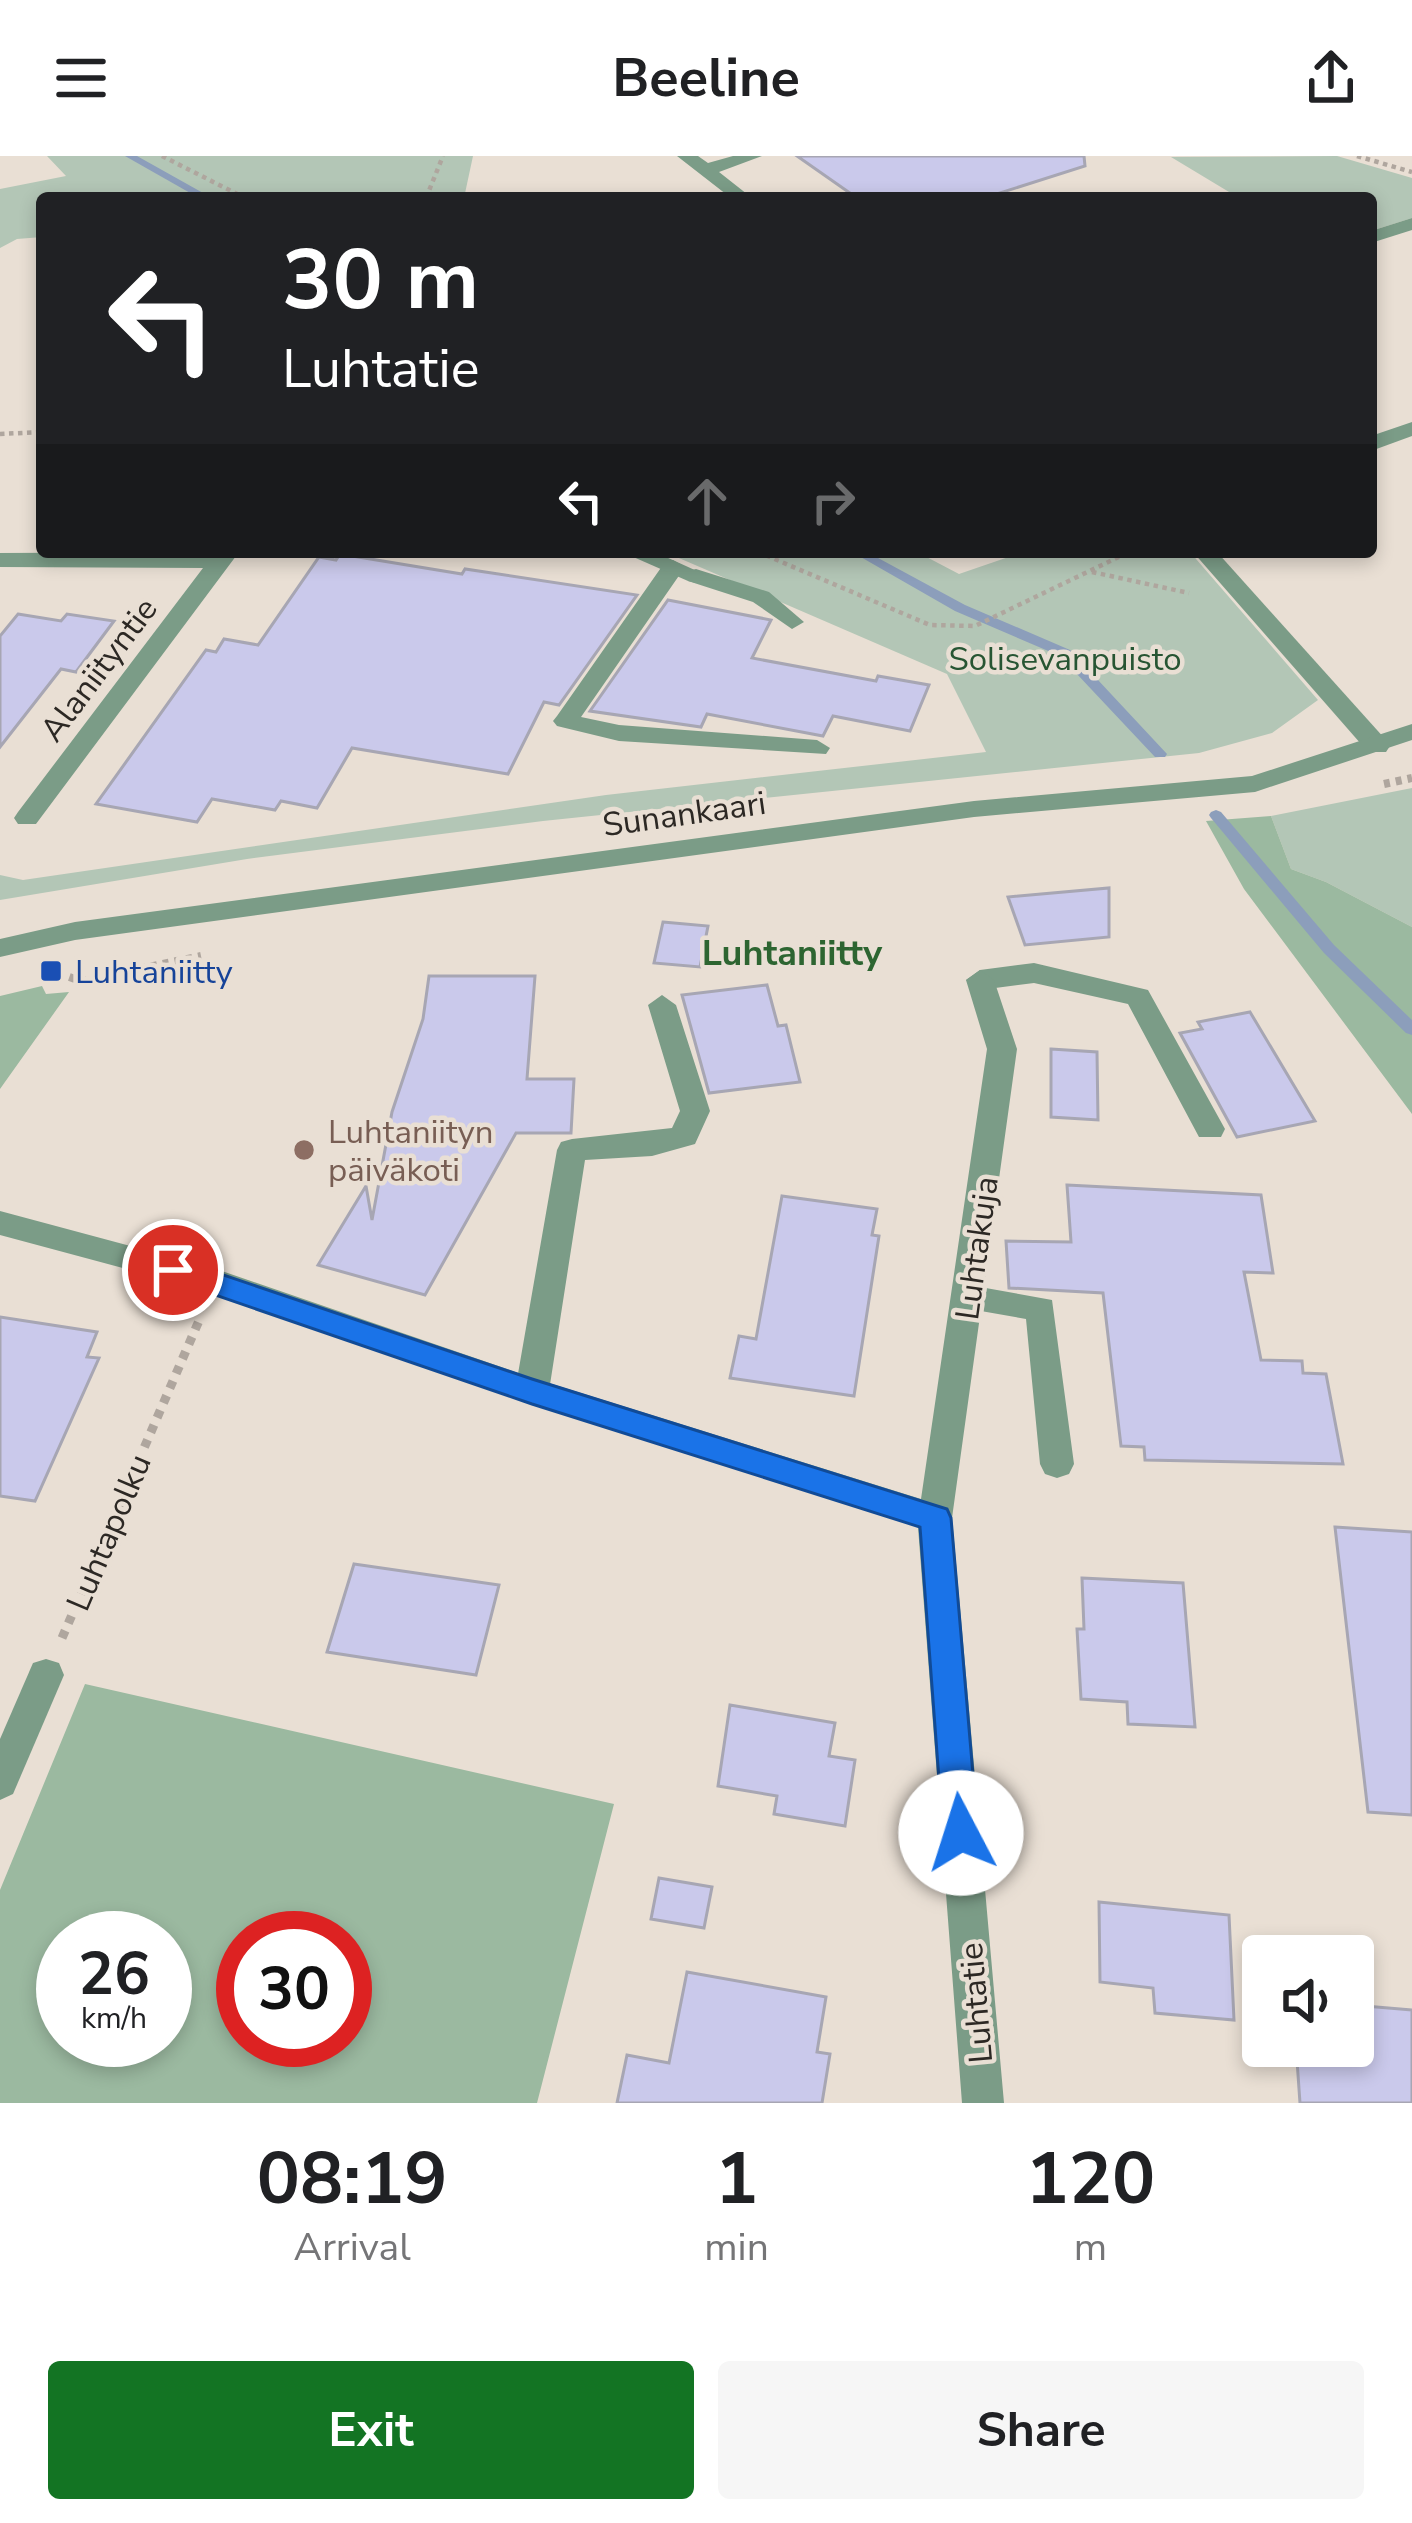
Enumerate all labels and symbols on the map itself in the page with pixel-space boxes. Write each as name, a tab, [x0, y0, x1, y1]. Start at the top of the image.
street label: Alaniityntie	[30, 589, 168, 751]
park label: Solisevanpuisto	[948, 637, 1182, 682]
street label: Sunankaari	[600, 781, 769, 848]
district label: Luhtaniitty	[702, 929, 883, 978]
place label: Luhtaniitty	[75, 950, 233, 995]
marker: Luhtaniitty	[38, 958, 64, 984]
place label: Luhtaniityn päiväkoti	[328, 1110, 493, 1193]
marker: Luhtaniityn päiväkoti	[291, 1137, 317, 1163]
street label: Luhtakuja	[945, 1174, 1010, 1323]
pin	[122, 1219, 224, 1321]
street label: Luhtapolku	[56, 1447, 163, 1618]
position arrow	[898, 1770, 1024, 1896]
speed limit sign: 30	[216, 1911, 372, 2067]
street label: Luhtatie	[949, 1941, 1004, 2065]

